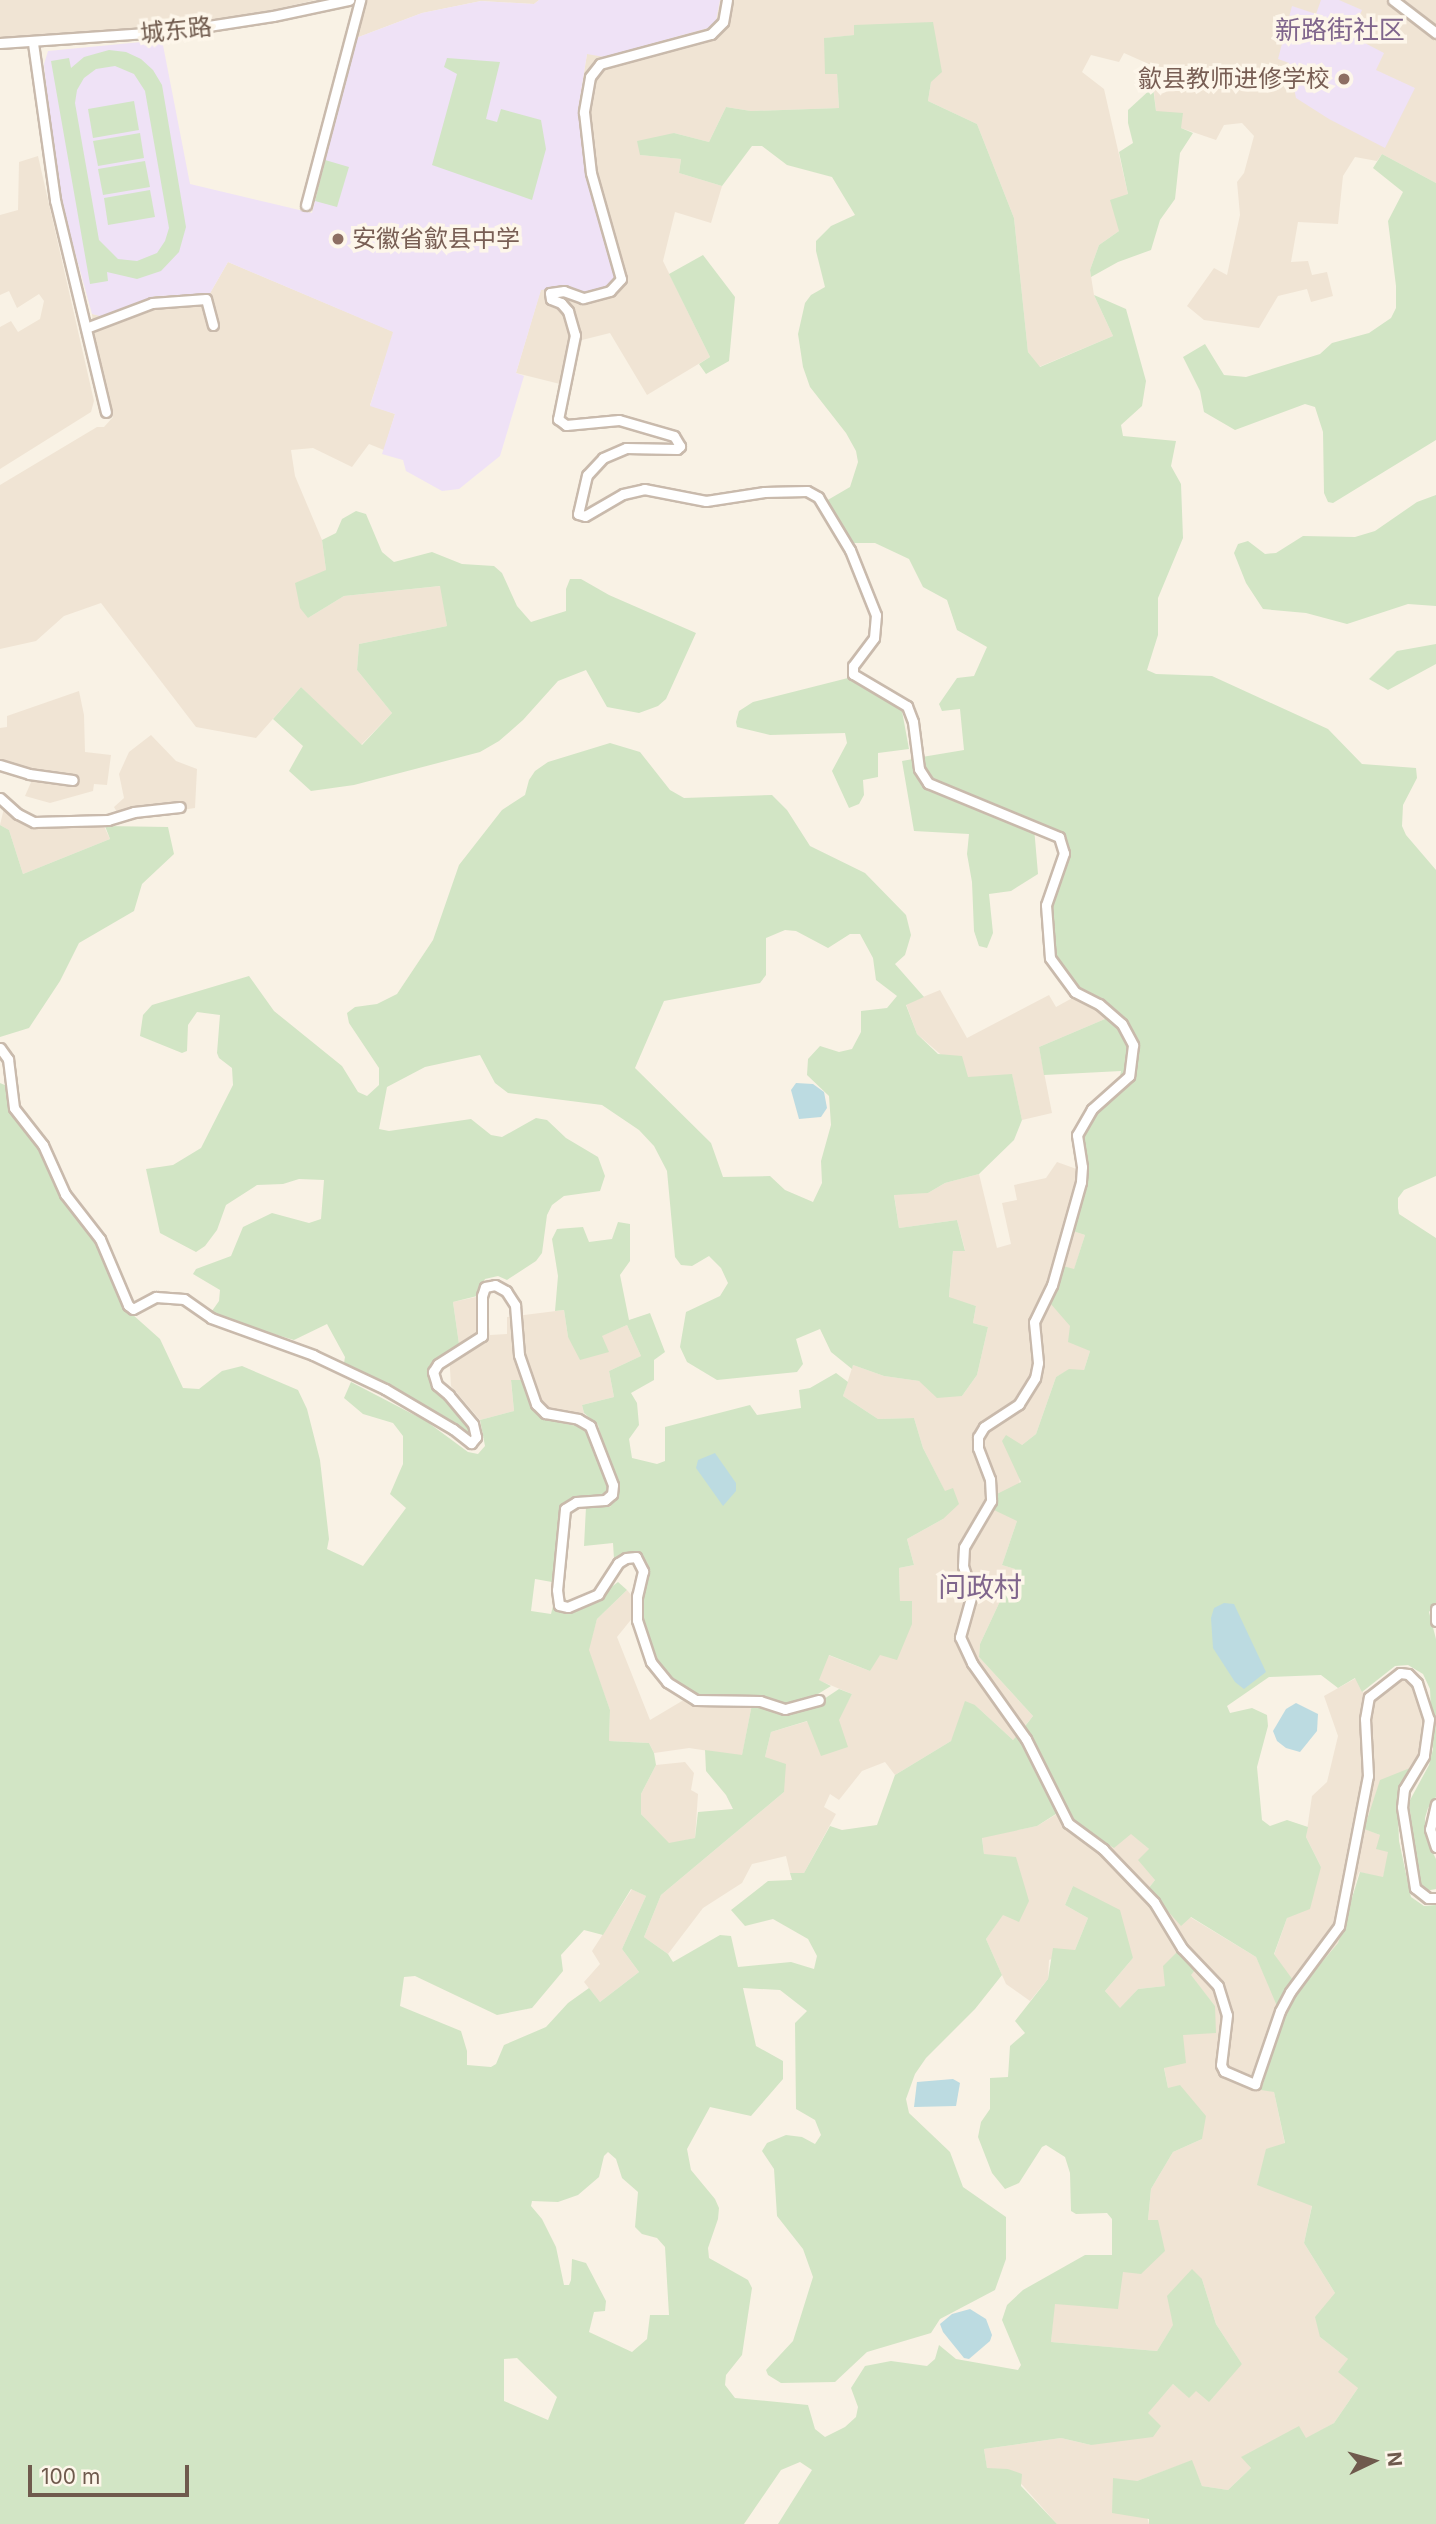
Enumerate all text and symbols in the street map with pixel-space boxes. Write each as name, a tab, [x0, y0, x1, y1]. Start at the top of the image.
street label: 城东路	[139, 12, 213, 48]
district label: 新路街社区	[1275, 14, 1405, 46]
place label: 歙县教师进修学校	[1138, 65, 1330, 93]
marker: 歙县教师进修学校	[1336, 71, 1352, 87]
place label: 安徽省歙县中学	[352, 225, 520, 253]
marker: 安徽省歙县中学	[330, 231, 346, 247]
district label: 问政村	[938, 1570, 1022, 1604]
north arrow	[1338, 2426, 1408, 2496]
scale bar	[32, 2450, 192, 2494]
text: N	[1382, 2451, 1407, 2467]
text: 100 m	[41, 2464, 100, 2489]

